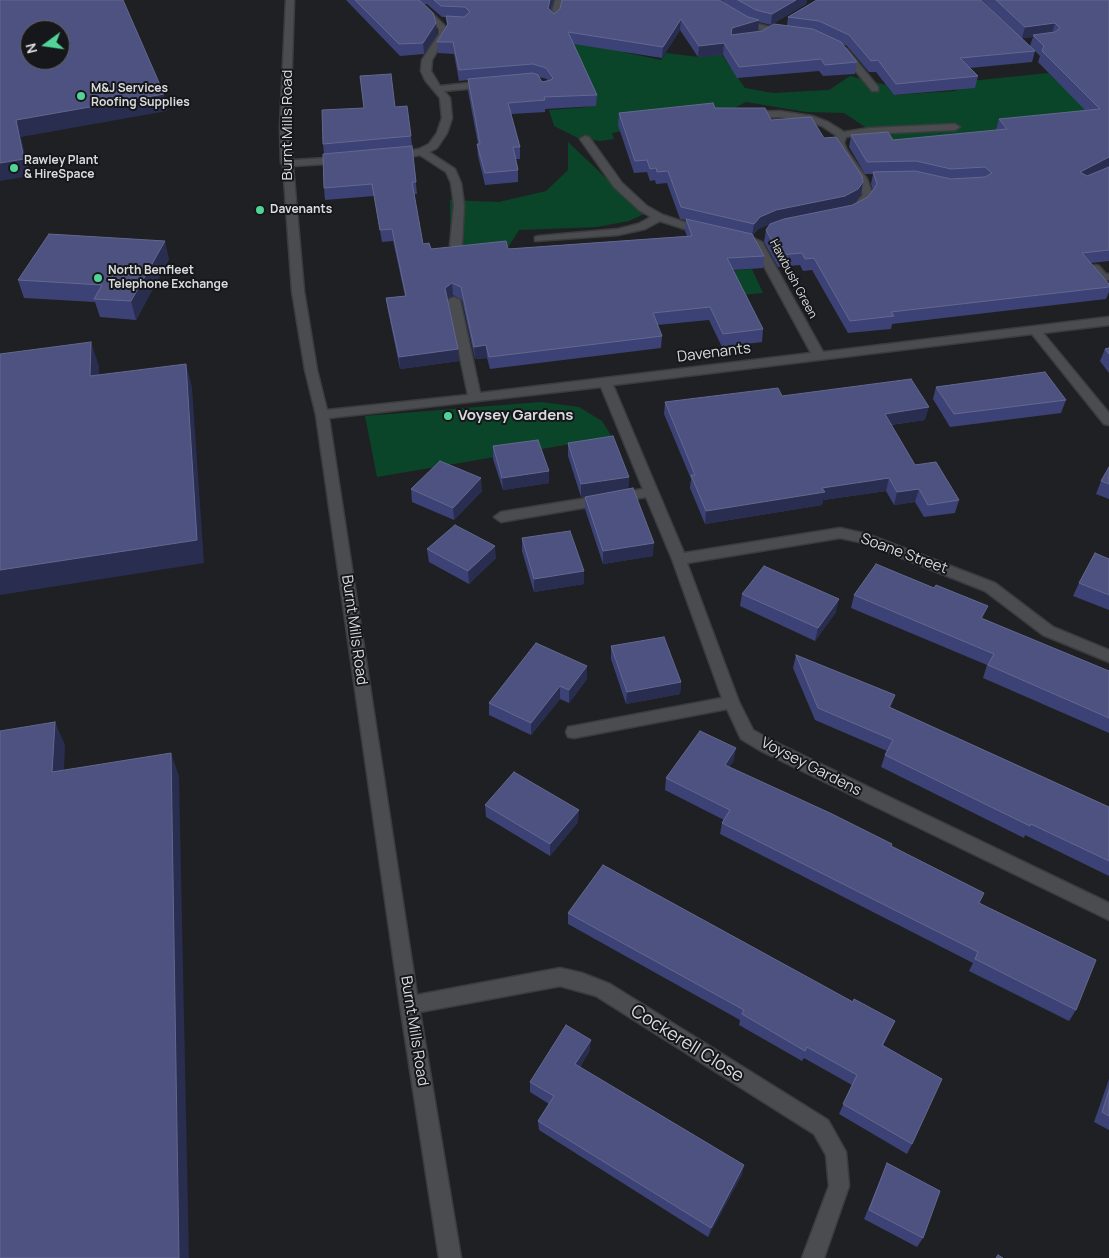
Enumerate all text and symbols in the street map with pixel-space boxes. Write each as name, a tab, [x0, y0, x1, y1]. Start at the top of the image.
north arrow	[20, 20, 70, 70]
text: N	[20, 41, 41, 56]
street label: Burnt Mills Road	[279, 70, 297, 180]
place label: M&J Services Roofing Supplies	[91, 82, 190, 110]
marker: M&J Services Roofing Supplies	[75, 90, 87, 102]
place label: Rawley Plant & HireSpace	[24, 154, 98, 182]
marker: Rawley Plant & HireSpace	[8, 162, 20, 174]
place label: Davenants	[270, 203, 332, 217]
marker: Davenants	[254, 204, 266, 216]
street label: Hawbush Green	[766, 237, 820, 321]
place label: North Benfleet Telephone Exchange	[108, 264, 228, 292]
marker: North Benfleet Telephone Exchange	[92, 272, 104, 284]
street label: Davenants	[676, 340, 752, 366]
place label: Voysey Gardens	[458, 407, 573, 425]
marker: Voysey Gardens	[442, 410, 454, 422]
street label: Soane Street	[858, 530, 950, 578]
street label: Burnt Mills Road	[337, 574, 371, 686]
street label: Voysey Gardens	[758, 734, 864, 800]
street label: Burnt Mills Road	[396, 975, 432, 1087]
street label: Cockerell Close	[626, 1001, 748, 1087]

